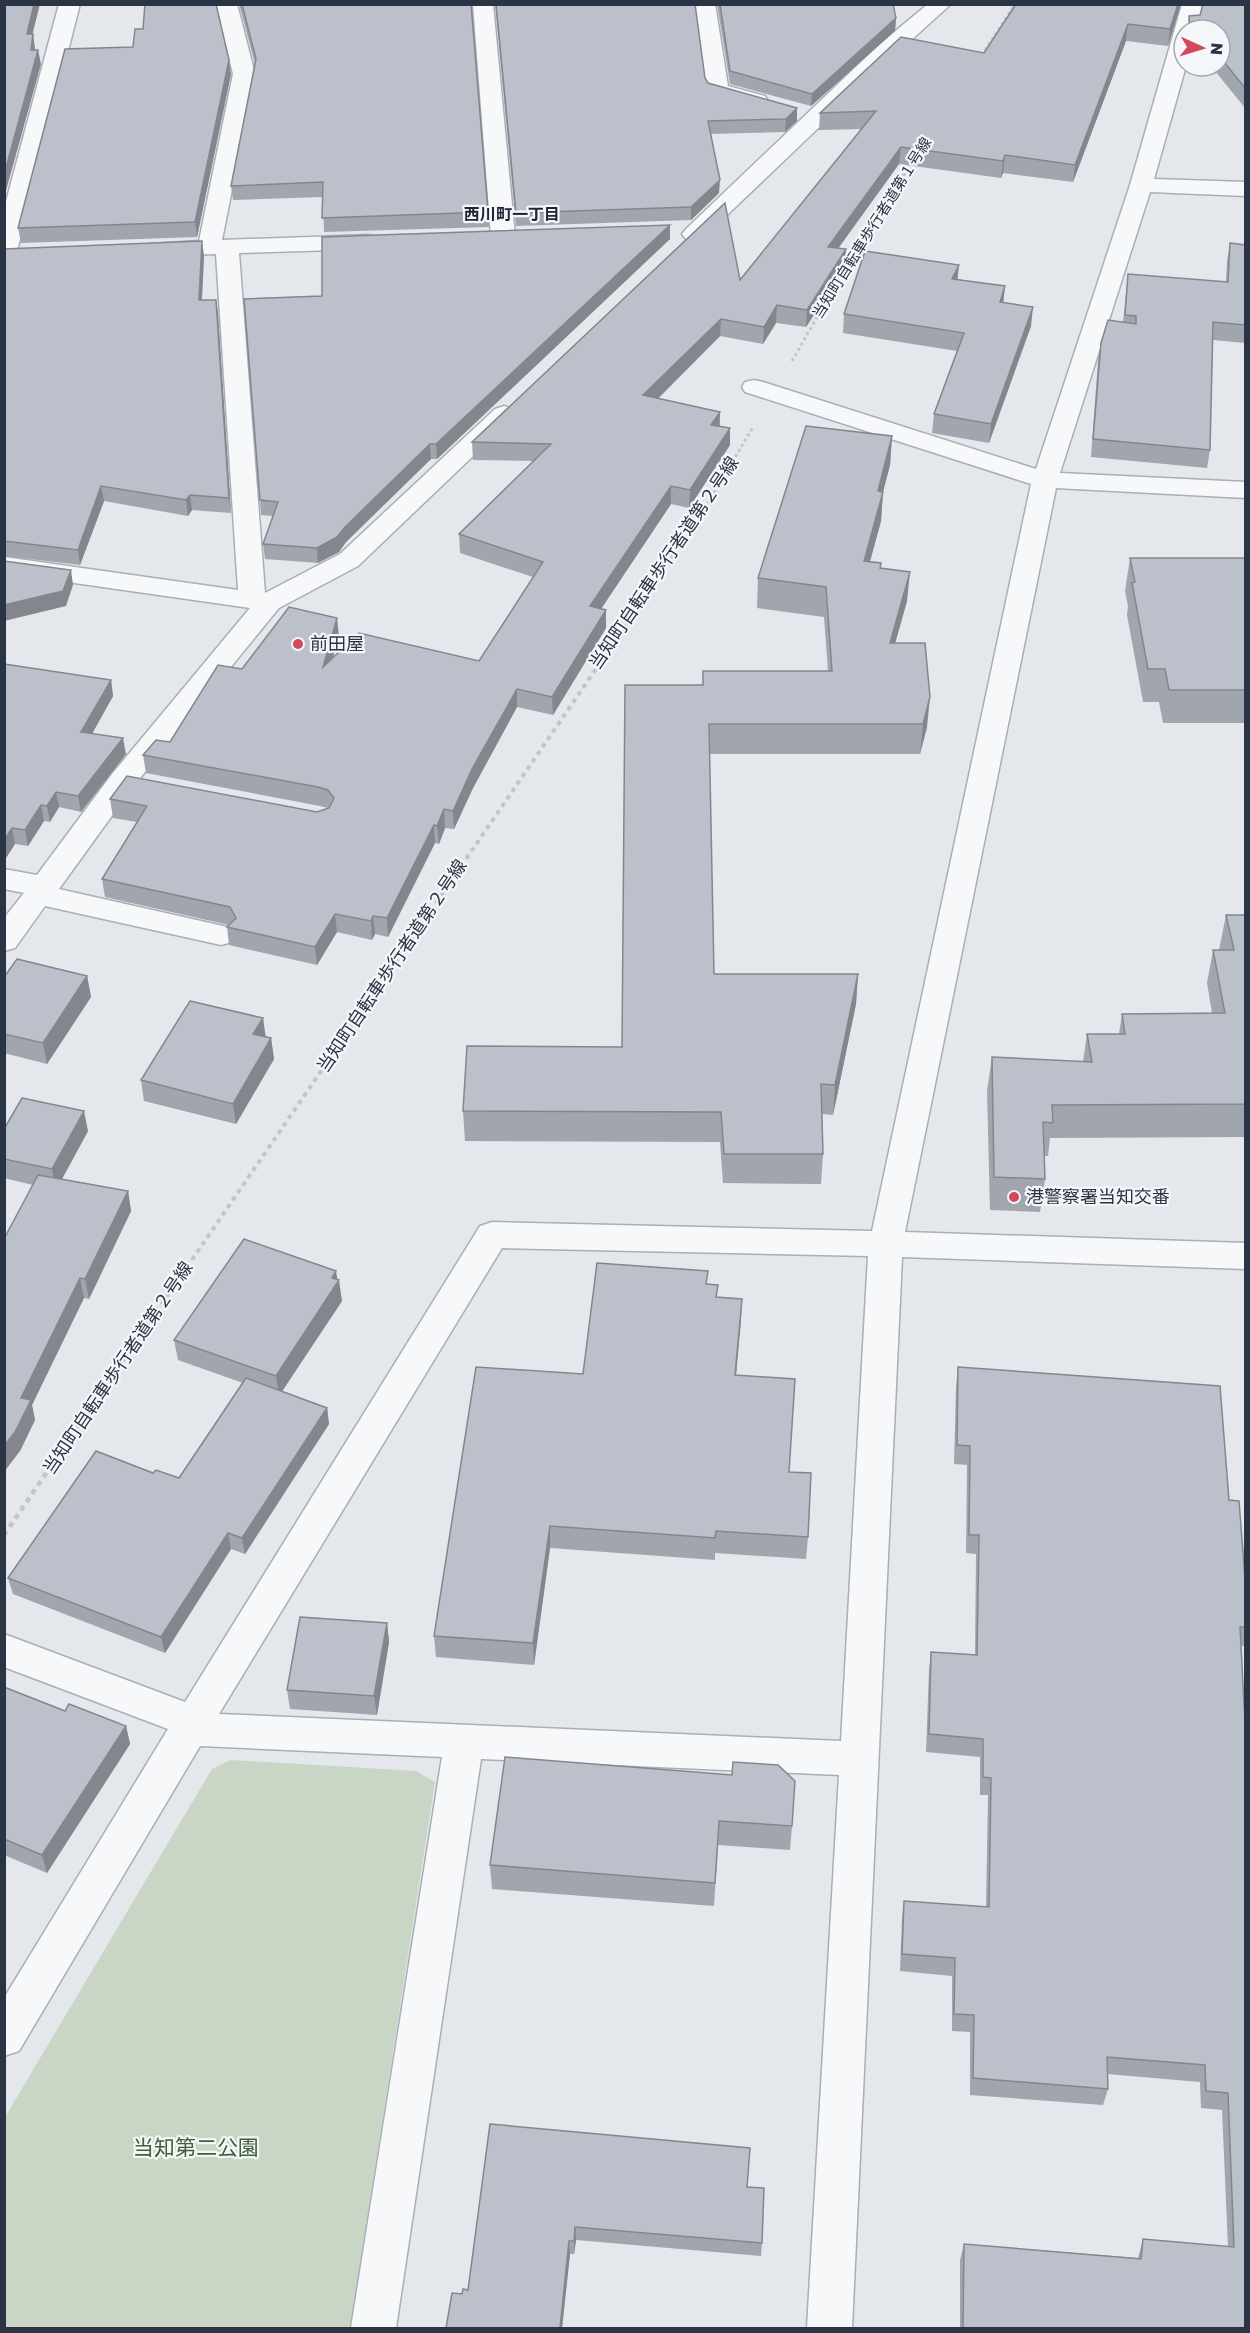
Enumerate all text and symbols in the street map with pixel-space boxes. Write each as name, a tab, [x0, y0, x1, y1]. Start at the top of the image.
north arrow	[1172, 18, 1232, 78]
text: N	[1207, 42, 1227, 56]
street label: 当知町自転車歩行者道第１号線	[808, 134, 934, 321]
district label: 西川町一丁目	[464, 204, 560, 224]
street label: 当知町自転車歩行者道第２号線	[584, 452, 743, 673]
place label: 前田屋	[310, 632, 364, 654]
marker: 前田屋	[291, 637, 305, 651]
street label: 当知町自転車歩行者道第２号線	[312, 855, 471, 1076]
place label: 港警察署当知交番	[1026, 1185, 1170, 1207]
marker: 港警察署当知交番	[1007, 1190, 1021, 1204]
street label: 当知町自転車歩行者道第２号線	[38, 1257, 197, 1478]
park label: 当知第二公園	[133, 2134, 259, 2160]

